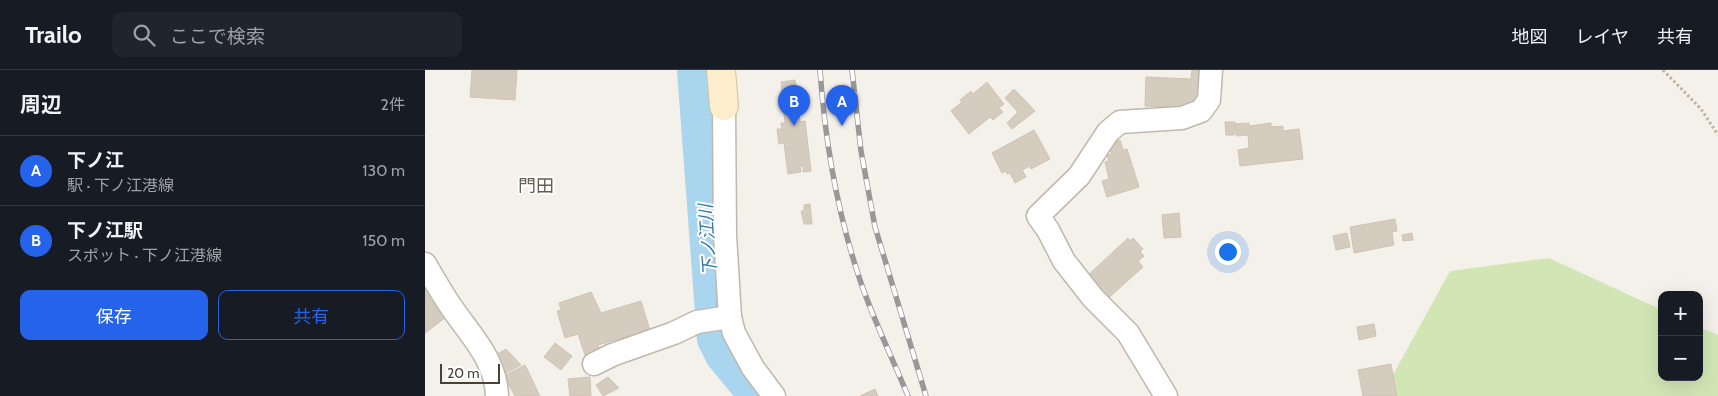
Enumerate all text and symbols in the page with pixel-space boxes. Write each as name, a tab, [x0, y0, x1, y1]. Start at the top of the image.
search box	[112, 12, 462, 57]
text: Trailo	[25, 20, 82, 49]
icon: search	[130, 21, 158, 49]
text: ここで検索	[170, 25, 265, 48]
text: 地図	[1512, 26, 1548, 48]
text: レイヤ	[1576, 26, 1629, 48]
text: 共有	[1657, 26, 1693, 48]
pin: B	[778, 85, 810, 126]
pin: A	[826, 85, 858, 126]
text: 周辺	[20, 92, 62, 117]
text: 2件	[381, 95, 405, 114]
text: 下ノ江	[67, 149, 124, 172]
text: A	[31, 161, 41, 180]
text: 130 m	[362, 161, 405, 180]
district label: 門田	[518, 175, 554, 197]
text: 駅 · 下ノ江港線	[67, 176, 174, 195]
water label: 下ノ江川	[694, 201, 721, 277]
text: 下ノ江駅	[67, 219, 143, 242]
text: B	[31, 231, 41, 250]
text: 150 m	[362, 231, 405, 250]
your location	[1215, 239, 1241, 265]
text: スポット · 下ノ江港線	[67, 246, 222, 265]
button: 保存	[20, 290, 208, 340]
button: 共有	[218, 290, 405, 340]
map controls	[1658, 291, 1703, 381]
button: +	[1658, 291, 1703, 336]
button: −	[1658, 336, 1703, 381]
scale bar	[440, 361, 500, 384]
text: 20 m	[447, 364, 480, 382]

